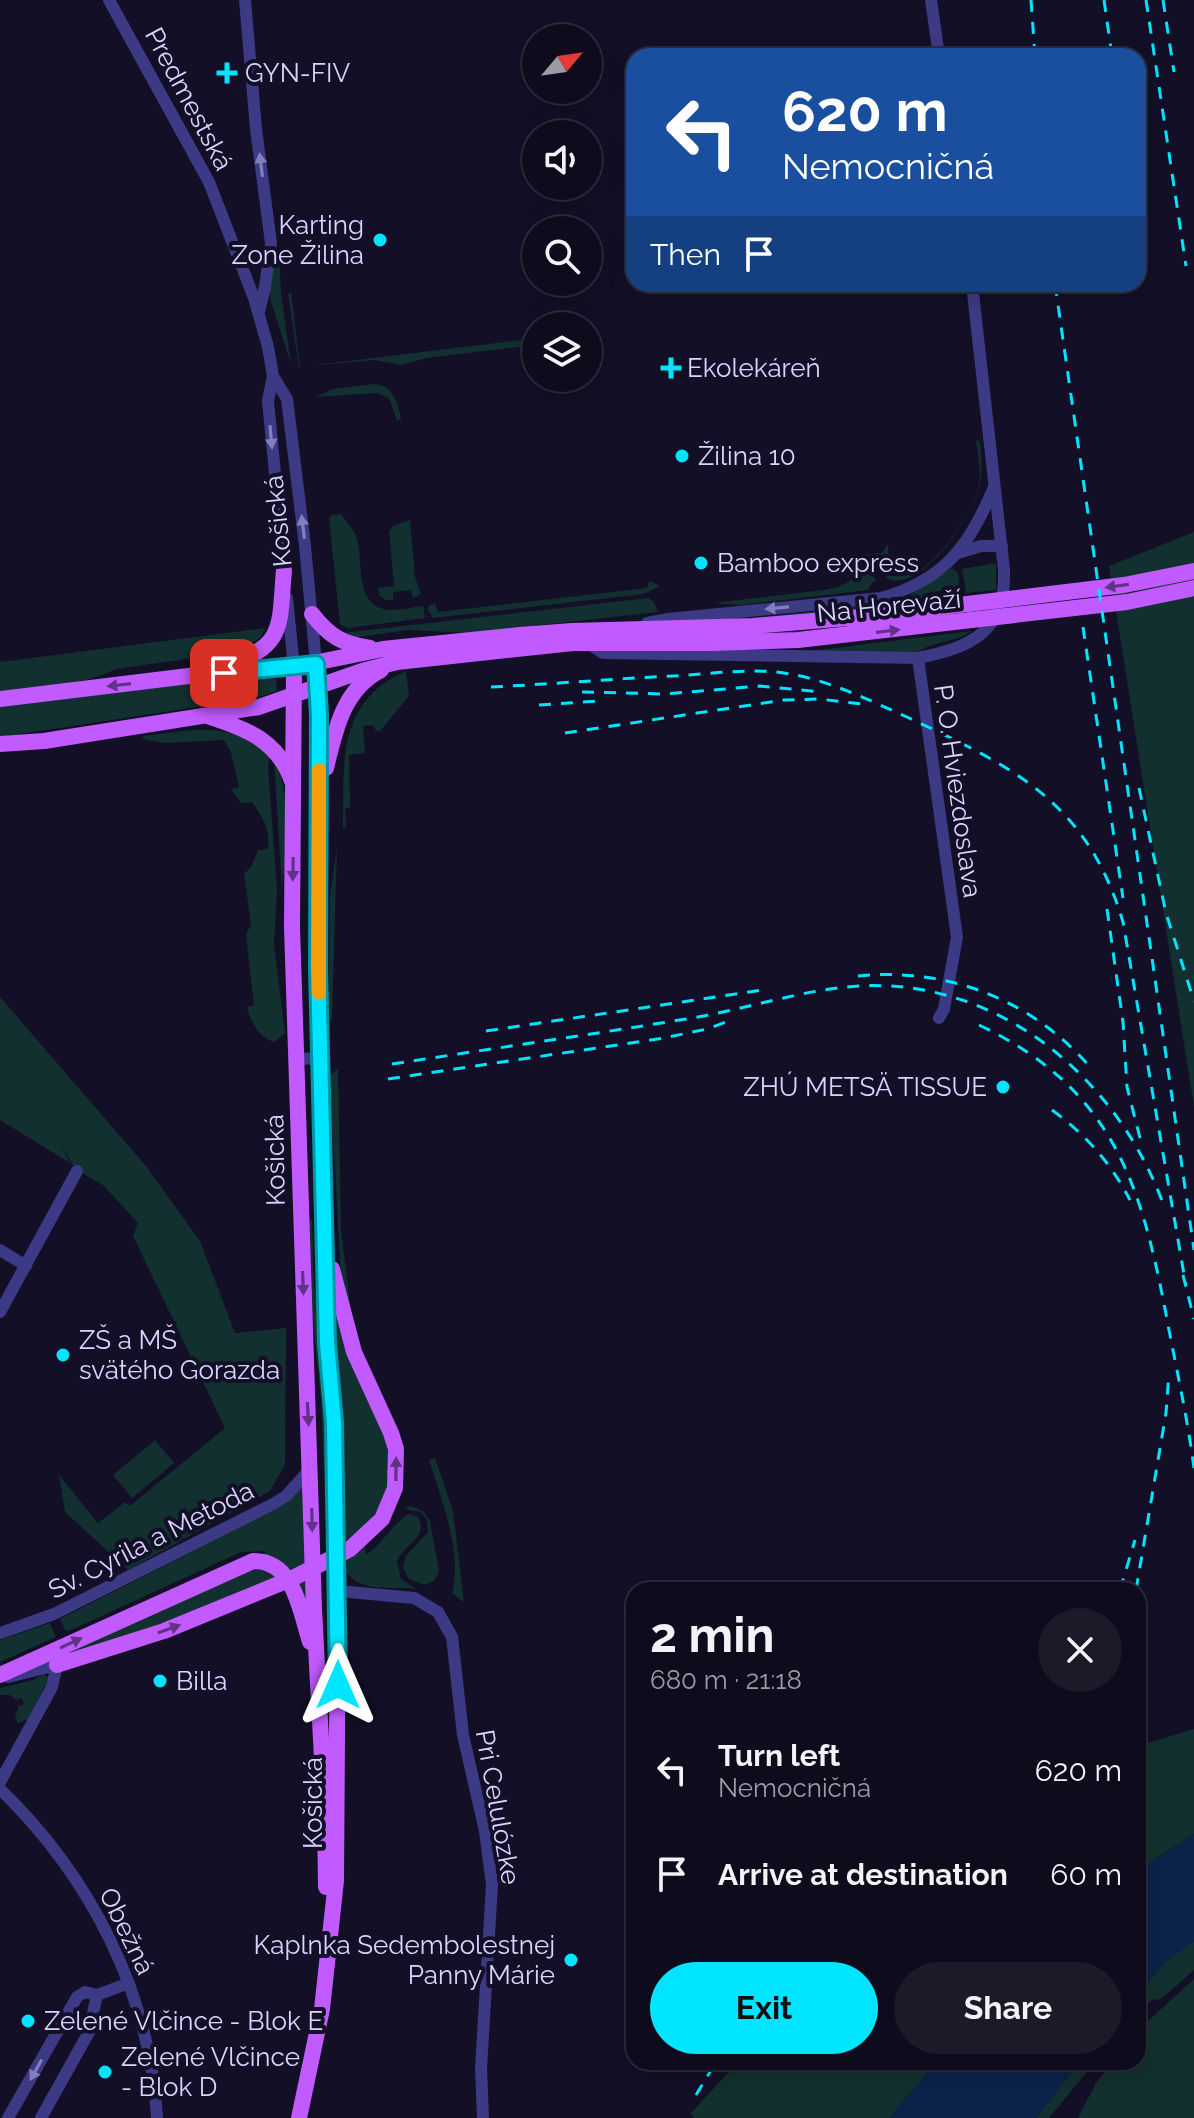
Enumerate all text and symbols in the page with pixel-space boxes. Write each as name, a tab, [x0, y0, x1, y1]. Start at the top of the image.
street label: Predmestská	[139, 23, 239, 175]
north arrow	[522, 24, 602, 104]
map controls	[522, 24, 602, 392]
place label: GYN-FIV	[245, 58, 350, 88]
marker: GYN-FIV	[216, 62, 238, 84]
text: 620 m	[782, 78, 948, 144]
icon: left	[650, 80, 754, 184]
button: sound	[522, 120, 602, 200]
text: Nemocničná	[782, 145, 994, 187]
one-way arrow	[254, 152, 267, 177]
place label: Karting Zone Žilina	[231, 210, 364, 270]
button: search	[522, 216, 602, 296]
marker: Karting Zone Žilina	[371, 231, 389, 249]
icon: arrive	[737, 232, 781, 276]
text: Then	[650, 237, 721, 272]
button: layers	[522, 312, 602, 392]
place label: Ekolekáreň	[687, 353, 821, 383]
marker: Ekolekáreň	[662, 359, 680, 377]
one-way arrow	[265, 425, 278, 450]
place label: Žilina 10	[698, 440, 796, 471]
marker: Žilina 10	[673, 447, 691, 465]
street label: Košická	[258, 474, 298, 568]
one-way arrow	[296, 514, 309, 539]
place label: Bamboo express	[717, 548, 919, 578]
marker: Bamboo express	[692, 554, 710, 572]
one-way arrow	[1105, 580, 1130, 593]
street label: Na Horevaží	[815, 583, 963, 628]
one-way arrow	[764, 602, 789, 615]
one-way arrow	[876, 624, 901, 637]
pin	[190, 639, 258, 707]
icon: arrive	[202, 651, 246, 695]
one-way arrow	[106, 679, 131, 692]
street label: P. O. Hviezdoslava	[928, 682, 988, 900]
one-way arrow	[287, 857, 299, 882]
place label: ZHÚ METSÄ TISSUE	[743, 1071, 987, 1102]
marker: ZHÚ METSÄ TISSUE	[994, 1078, 1012, 1096]
street label: Košická	[259, 1114, 291, 1206]
one-way arrow	[296, 1271, 309, 1296]
place label: ZŠ a MŠ svätého Gorazda	[79, 1324, 280, 1385]
marker: ZŠ a MŠ svätého Gorazda	[54, 1346, 72, 1364]
one-way arrow	[302, 1402, 315, 1427]
one-way arrow	[390, 1456, 402, 1481]
street label: Sv. Cyrila a Metoda	[43, 1475, 259, 1605]
one-way arrow	[305, 1508, 318, 1533]
text: 2 min	[650, 1607, 775, 1663]
button: close	[1038, 1608, 1122, 1692]
one-way arrow	[157, 1622, 181, 1635]
one-way arrow	[59, 1636, 83, 1650]
position arrow	[296, 1643, 380, 1727]
text: 680 m · 21:18	[650, 1665, 802, 1695]
place label: Billa	[176, 1666, 227, 1696]
marker: Billa	[151, 1672, 169, 1690]
street label: Pri Celulózke	[470, 1727, 526, 1887]
text: Turn left	[718, 1738, 840, 1773]
icon: left	[650, 1748, 694, 1792]
text: 620 m	[1035, 1753, 1122, 1788]
street label: Košická	[298, 1757, 328, 1849]
text: Nemocničná	[718, 1773, 871, 1803]
icon: arrive	[650, 1852, 694, 1896]
text: Arrive at destination	[718, 1857, 1008, 1892]
text: 60 m	[1050, 1857, 1122, 1892]
street label: Obežná	[93, 1883, 161, 1979]
place label: Kaplnka Sedembolestnej Panny Márie	[254, 1930, 555, 1990]
marker: Kaplnka Sedembolestnej Panny Márie	[562, 1951, 580, 1969]
button: Exit	[650, 1962, 878, 2054]
button: Share	[894, 1962, 1122, 2054]
place label: Zelené Vlčince - Blok E	[44, 2006, 323, 2036]
marker: Zelené Vlčince - Blok E	[19, 2012, 37, 2030]
place label: Zelené Vlčince - Blok D	[121, 2042, 300, 2102]
one-way arrow	[29, 2059, 43, 2081]
marker: Zelené Vlčince - Blok D	[96, 2063, 114, 2081]

